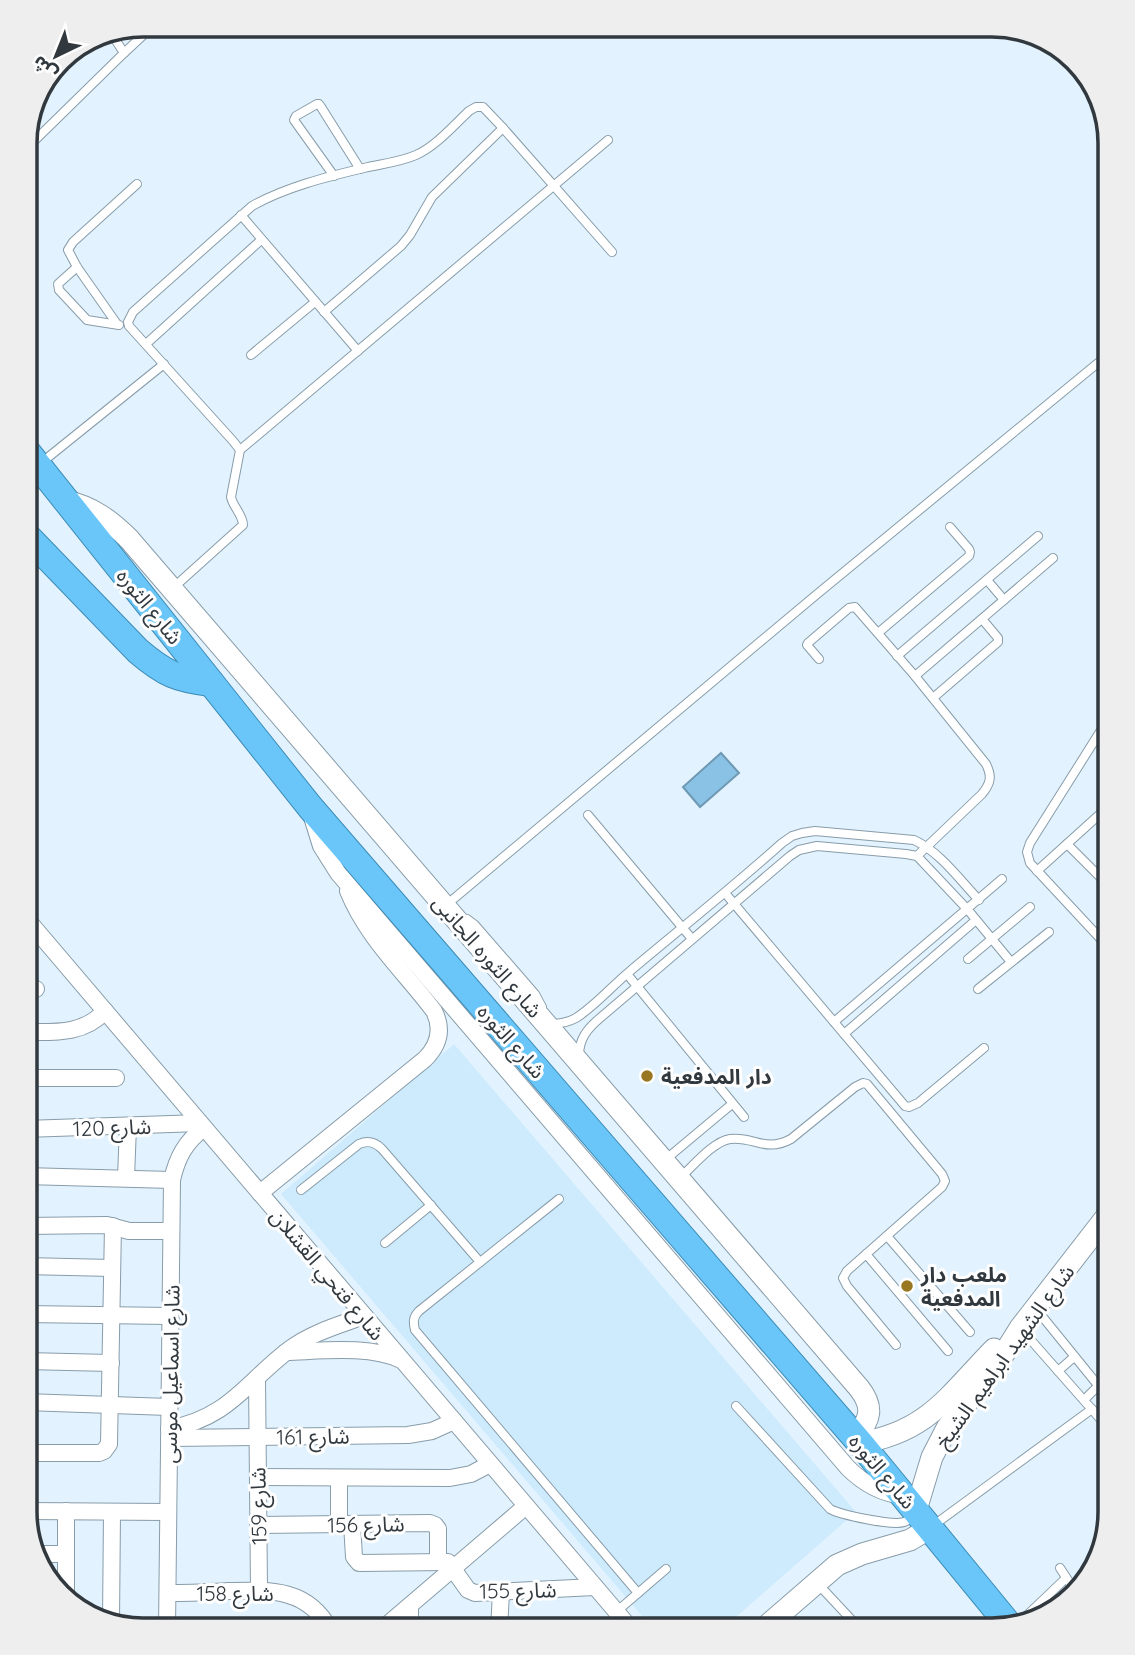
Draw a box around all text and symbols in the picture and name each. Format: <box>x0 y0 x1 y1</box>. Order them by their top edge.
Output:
north arrow <box>21 21 91 91</box>
text: ش <box>27 51 62 86</box>
street label: شارع الثوره <box>109 563 189 651</box>
street label: شارع الثوره الجانبى <box>425 889 548 1025</box>
street label: شارع الثوره <box>470 998 551 1086</box>
place label: دار المدفعية <box>661 1063 772 1089</box>
marker: دار المدفعية <box>639 1068 655 1084</box>
street label: شارع 120 <box>72 1113 152 1144</box>
street label: شارع فتحي القشلان <box>262 1203 391 1348</box>
street label: شارع الشهيد ابراهيم الشيخ <box>929 1259 1082 1455</box>
place label: ملعب دار المدفعية <box>920 1261 1007 1311</box>
marker: ملعب دار المدفعية <box>899 1278 915 1294</box>
street label: شارع اسماعيل موسى <box>155 1284 188 1464</box>
street label: شارع 161 <box>276 1422 350 1453</box>
street label: شارع الثوره <box>842 1428 922 1516</box>
street label: شارع 159 <box>244 1467 275 1545</box>
street label: شارع 156 <box>327 1510 405 1541</box>
street label: شارع 155 <box>479 1576 557 1607</box>
street label: شارع 158 <box>196 1580 274 1609</box>

